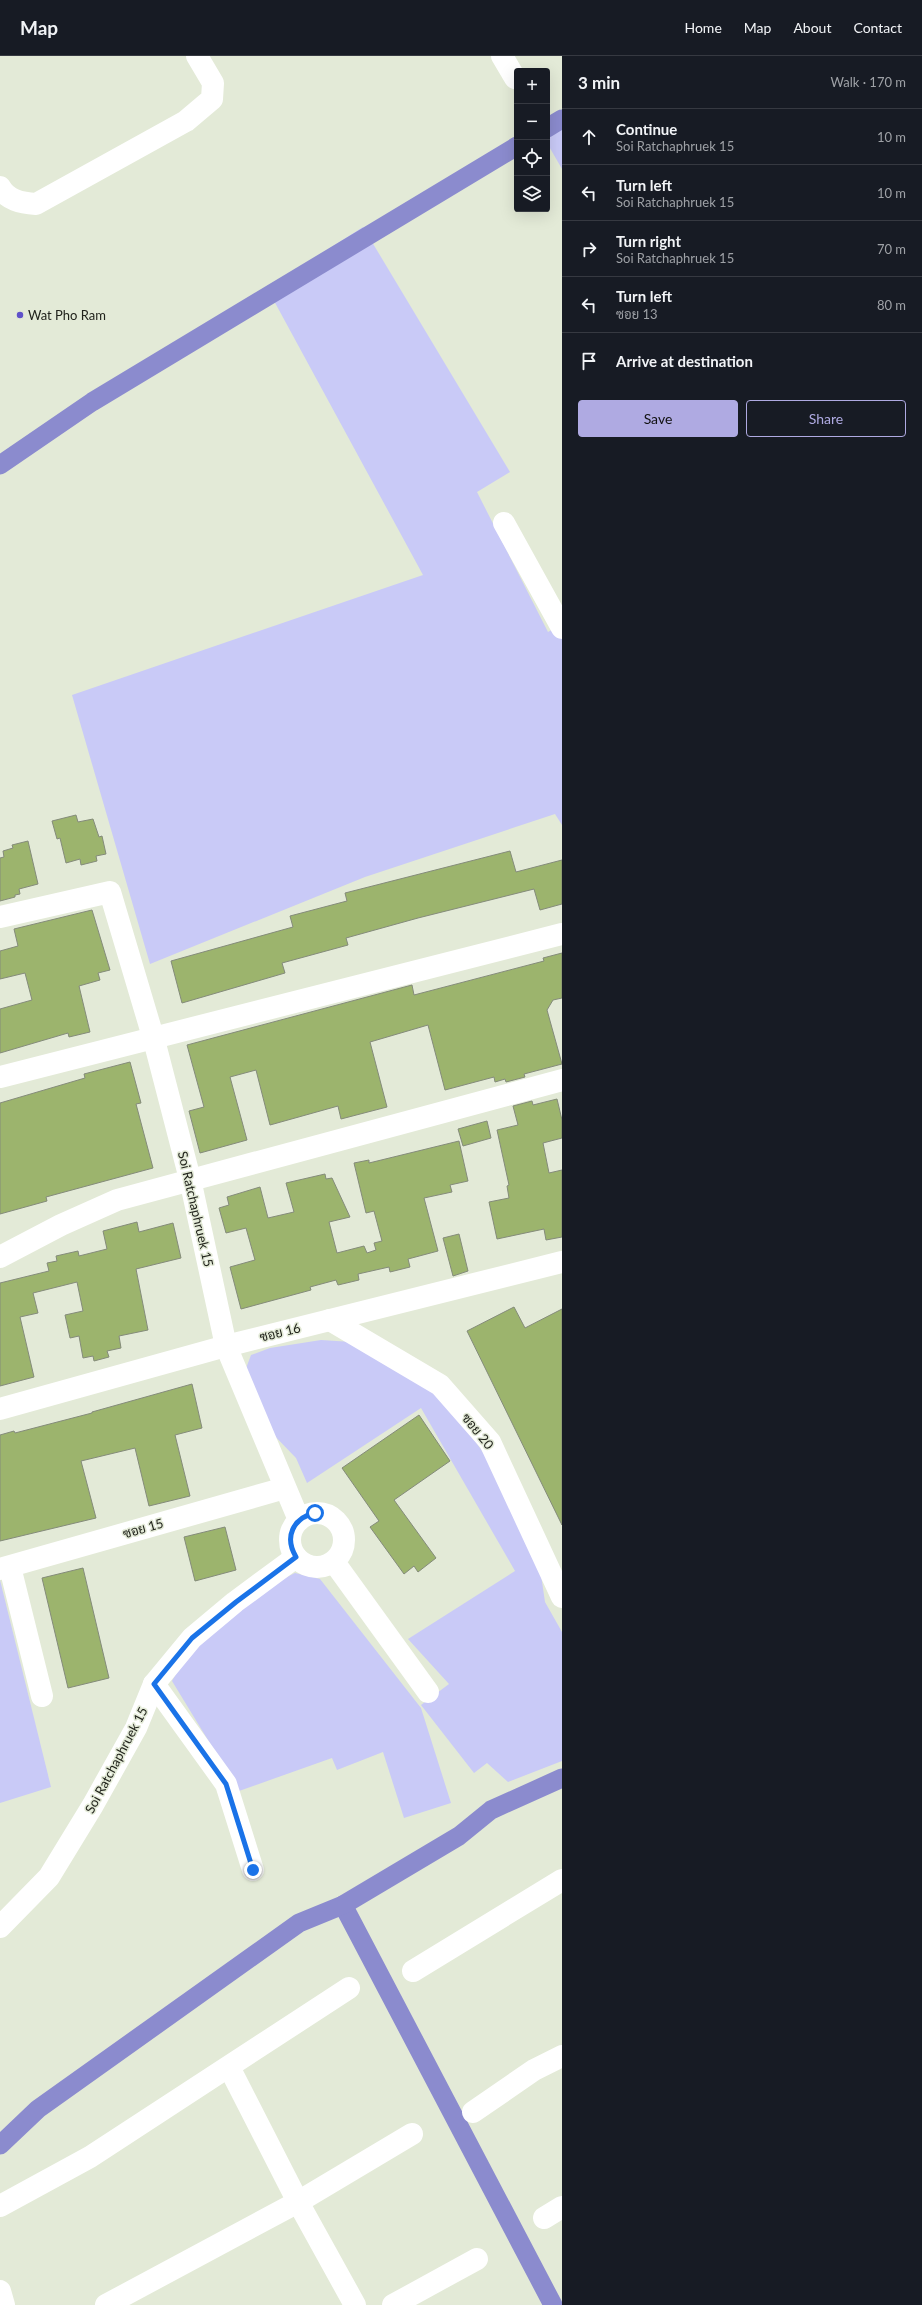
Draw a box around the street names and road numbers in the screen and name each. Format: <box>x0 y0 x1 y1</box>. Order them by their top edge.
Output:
street label: Soi Ratchaphruek 15 <box>175 1150 217 1268</box>
street label: ซอย 16 <box>258 1319 302 1345</box>
street label: ซอย 20 <box>459 1410 498 1453</box>
street label: ซอย 15 <box>121 1515 165 1541</box>
street label: Soi Ratchaphruek 15 <box>81 1704 151 1816</box>

